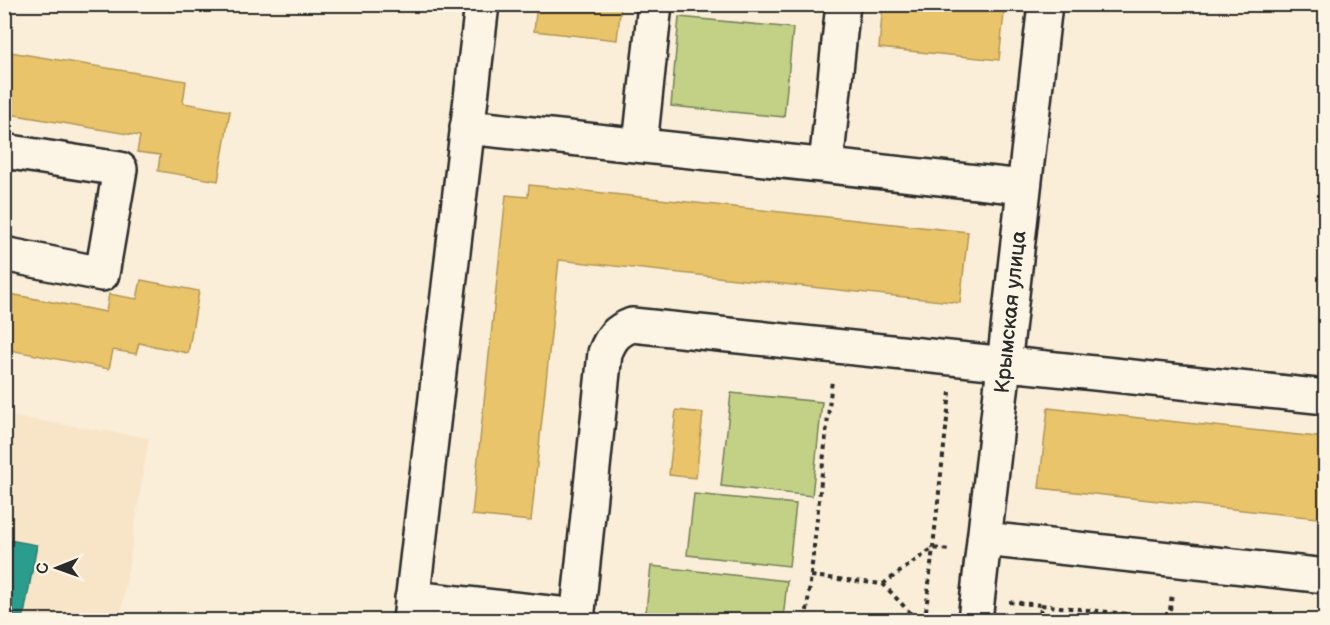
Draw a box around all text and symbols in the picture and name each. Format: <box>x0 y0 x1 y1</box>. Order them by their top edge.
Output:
street label: Крымская улица <box>990 229 1032 395</box>
north arrow <box>27 538 87 598</box>
text: С <box>34 563 53 574</box>

